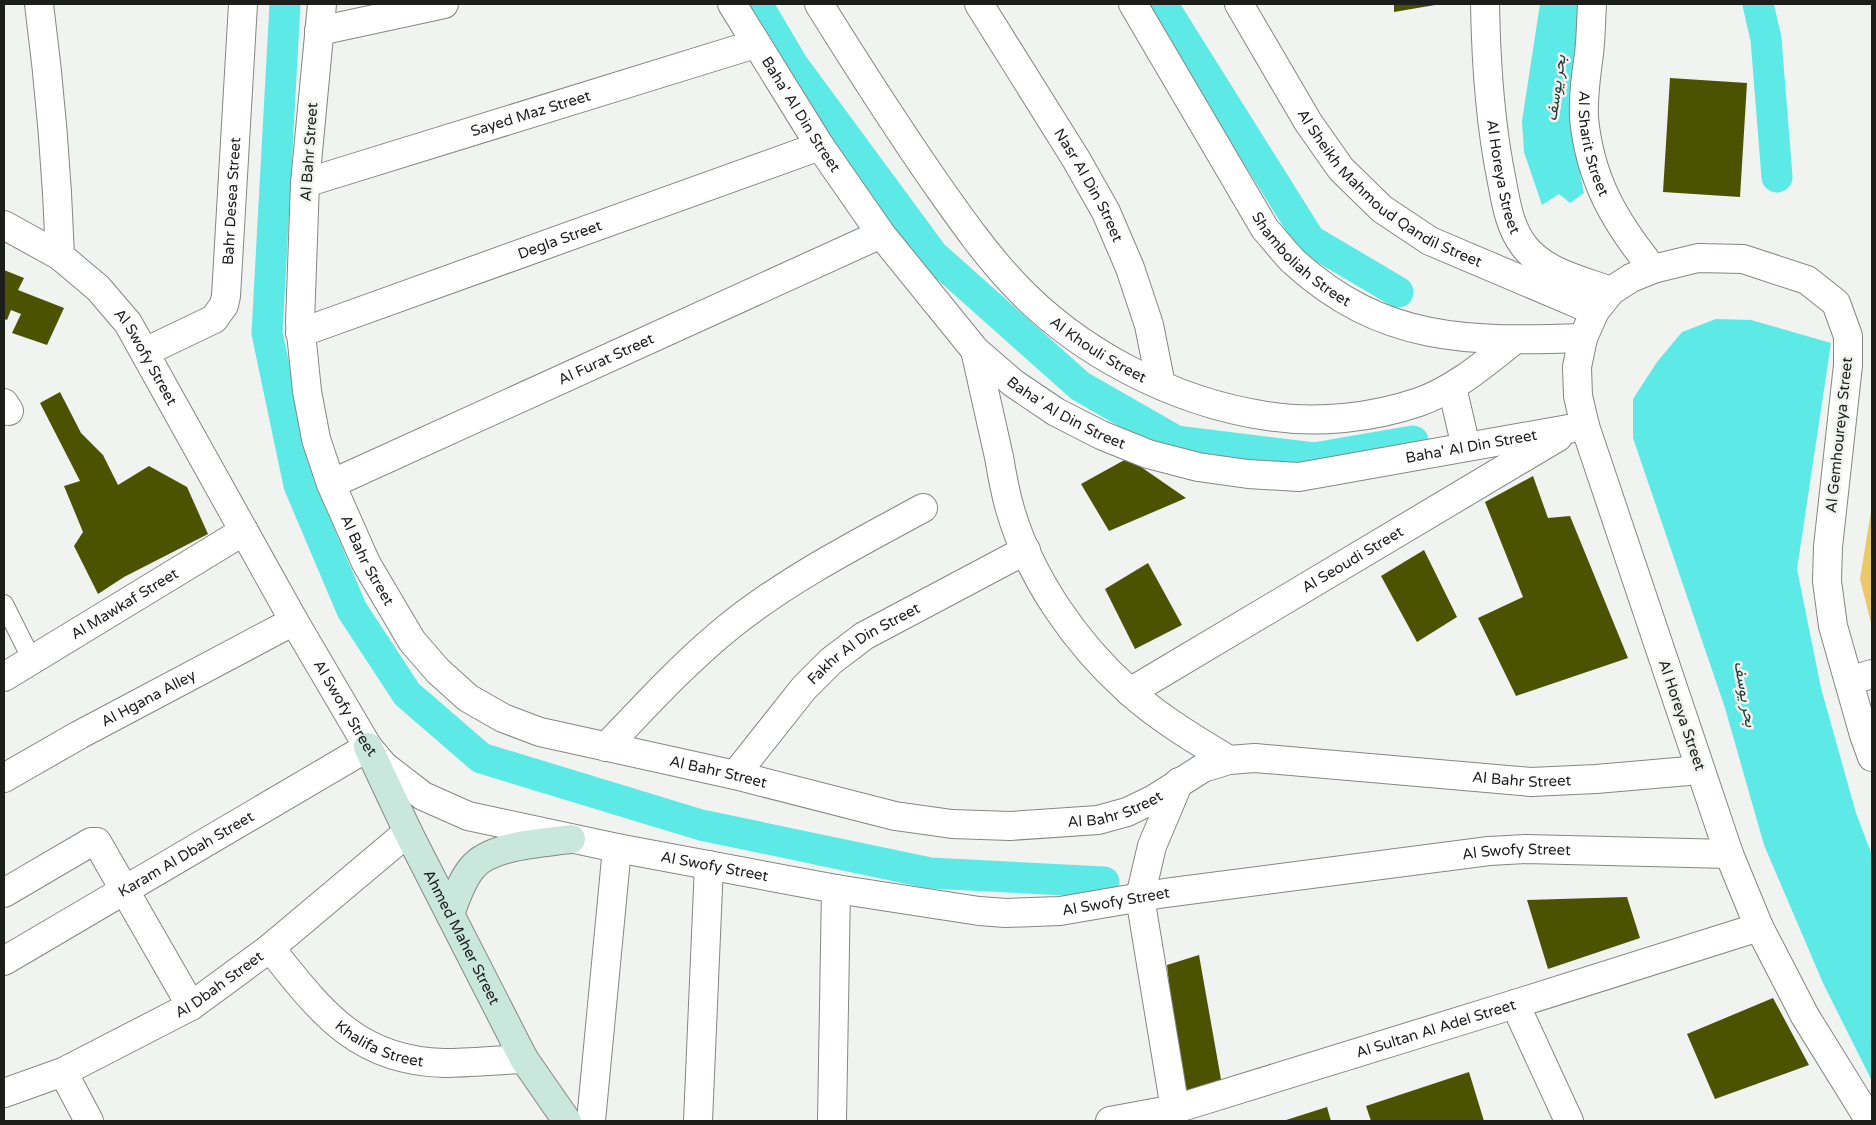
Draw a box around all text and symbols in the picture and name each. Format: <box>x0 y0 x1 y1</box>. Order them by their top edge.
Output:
street label: Baha' Al Din Street <box>758 53 844 176</box>
water label: بحر يوسف <box>1541 53 1571 122</box>
street label: Sayed Maz Street <box>468 86 593 140</box>
street label: Al Sharit Street <box>1575 90 1613 199</box>
street label: Al Bahr Street <box>297 102 321 202</box>
street label: Al Sheikh Mahmoud Qandil Street <box>1293 106 1485 271</box>
street label: Al Horeya Street <box>1483 119 1524 237</box>
street label: Nasr Al Din Street <box>1050 125 1127 245</box>
street label: Bahr Desea Street <box>219 136 244 266</box>
street label: Shamboliah Street <box>1248 209 1354 310</box>
street label: Degla Street <box>515 216 604 263</box>
street label: Al Swofy Street <box>111 305 181 409</box>
street label: Al Khouli Street <box>1046 312 1150 387</box>
street label: Al Furat Street <box>555 329 657 389</box>
street label: Al Gemhoureya Street <box>1822 356 1856 514</box>
street label: Baha' Al Din Street <box>1003 373 1128 453</box>
street label: Baha' Al Din Street <box>1404 426 1539 467</box>
street label: Al Bahr Street <box>337 512 398 609</box>
street label: Al Seoudi Street <box>1299 522 1407 597</box>
street label: Al Mawkaf Street <box>68 564 182 643</box>
street label: Fakhr Al Din Street <box>804 599 923 688</box>
street label: Al Swofy Street <box>310 657 381 760</box>
street label: Al Horeya Street <box>1655 657 1709 773</box>
water label: بحر يوسف <box>1729 660 1761 730</box>
street label: Al Hgana Alley <box>98 666 199 731</box>
street label: Al Bahr Street <box>668 752 769 792</box>
street label: Al Bahr Street <box>1471 768 1572 791</box>
street label: Al Bahr Street <box>1067 787 1166 831</box>
street label: Karam Al Dbah Street <box>115 807 257 901</box>
street label: Al Swofy Street <box>1461 840 1571 863</box>
street label: Al Swofy Street <box>659 847 770 885</box>
street label: Ahmed Maher Street <box>420 867 504 1008</box>
street label: Al Swofy Street <box>1061 883 1171 919</box>
street label: Al Dbah Street <box>172 947 267 1022</box>
street label: Al Sultan Al Adel Street <box>1354 995 1518 1062</box>
street label: Khalifa Street <box>331 1016 425 1071</box>

